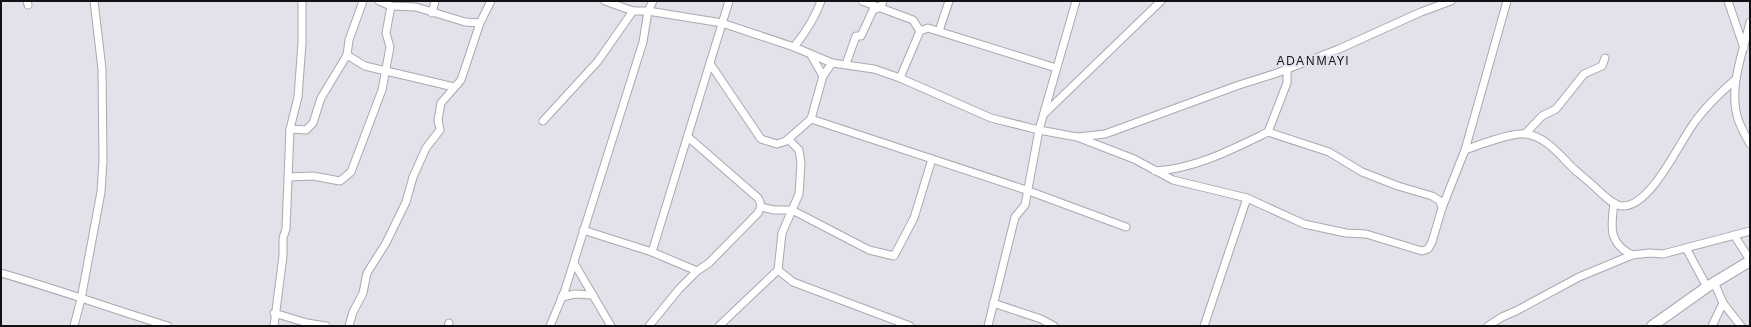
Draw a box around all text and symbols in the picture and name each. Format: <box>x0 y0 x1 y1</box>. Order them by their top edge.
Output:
district label: ADANMAYI <box>1276 53 1350 68</box>

